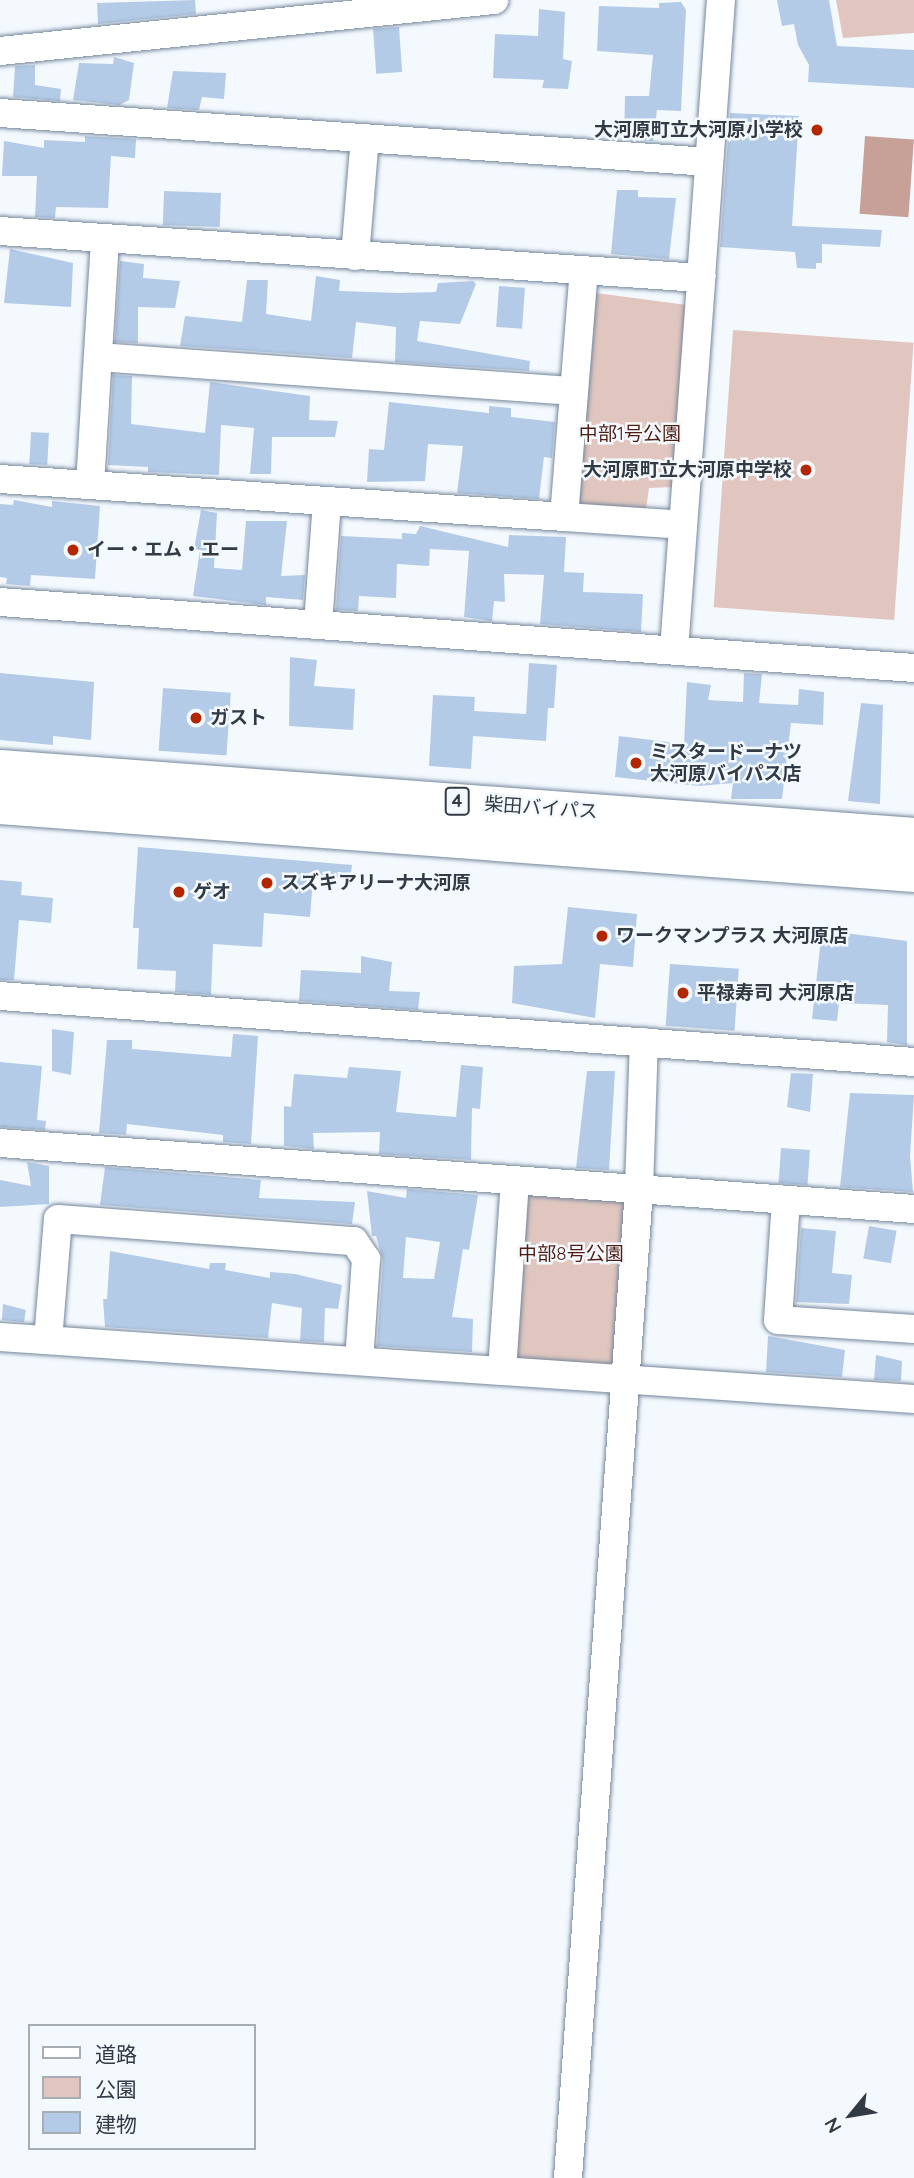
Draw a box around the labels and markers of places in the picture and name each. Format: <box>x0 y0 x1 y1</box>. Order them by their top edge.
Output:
place label: 大河原町立大河原小学校 <box>594 119 803 141</box>
marker: 大河原町立大河原小学校 <box>809 122 825 138</box>
place label: 大河原町立大河原中学校 <box>583 459 792 481</box>
marker: 大河原町立大河原中学校 <box>798 462 814 478</box>
place label: イー・エム・エー <box>87 539 239 561</box>
marker: イー・エム・エー <box>65 542 81 558</box>
place label: ガスト <box>210 707 267 729</box>
marker: ガスト <box>188 710 204 726</box>
place label: ミスタードーナツ 大河原バイパス店 <box>650 741 802 785</box>
marker: ミスタードーナツ 大河原バイパス店 <box>628 755 644 771</box>
place label: スズキアリーナ大河原 <box>281 872 471 894</box>
marker: スズキアリーナ大河原 <box>259 875 275 891</box>
place label: ゲオ <box>193 881 231 903</box>
marker: ゲオ <box>171 884 187 900</box>
place label: ワークマンプラス 大河原店 <box>616 925 849 947</box>
marker: ワークマンプラス 大河原店 <box>594 928 610 944</box>
place label: 平禄寿司 大河原店 <box>697 982 854 1004</box>
marker: 平禄寿司 大河原店 <box>675 985 691 1001</box>

